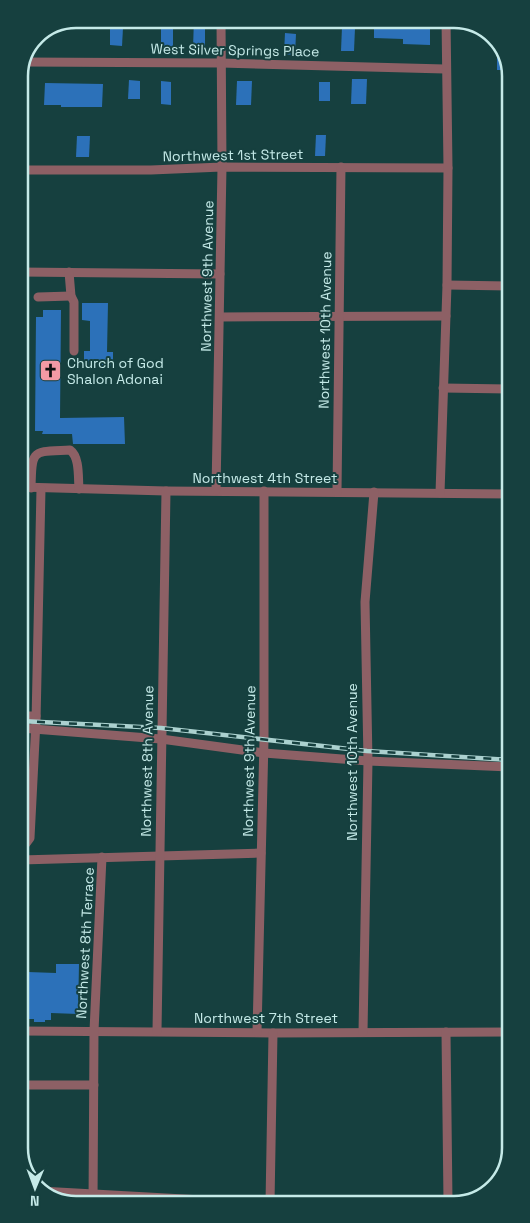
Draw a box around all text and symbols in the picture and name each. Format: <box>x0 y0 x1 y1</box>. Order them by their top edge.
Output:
street label: West Silver Springs Place <box>151 40 319 60</box>
street label: Northwest 1st Street <box>163 145 303 165</box>
street label: Northwest 9th Avenue <box>197 200 217 352</box>
street label: Northwest 10th Avenue <box>315 251 335 409</box>
place label: Church of God Shalon Adonai <box>67 354 164 388</box>
church icon: Church of God Shalon Adonai <box>39 359 63 383</box>
street label: Northwest 4th Street <box>193 469 337 487</box>
street label: Northwest 10th Avenue <box>343 683 361 841</box>
street label: Northwest 8th Avenue <box>137 685 157 837</box>
street label: Northwest 9th Avenue <box>239 685 259 837</box>
street label: Northwest 8th Terrace <box>72 867 98 1019</box>
street label: Northwest 7th Street <box>194 1009 338 1027</box>
north arrow <box>10 1163 60 1213</box>
text: N <box>30 1192 40 1210</box>

